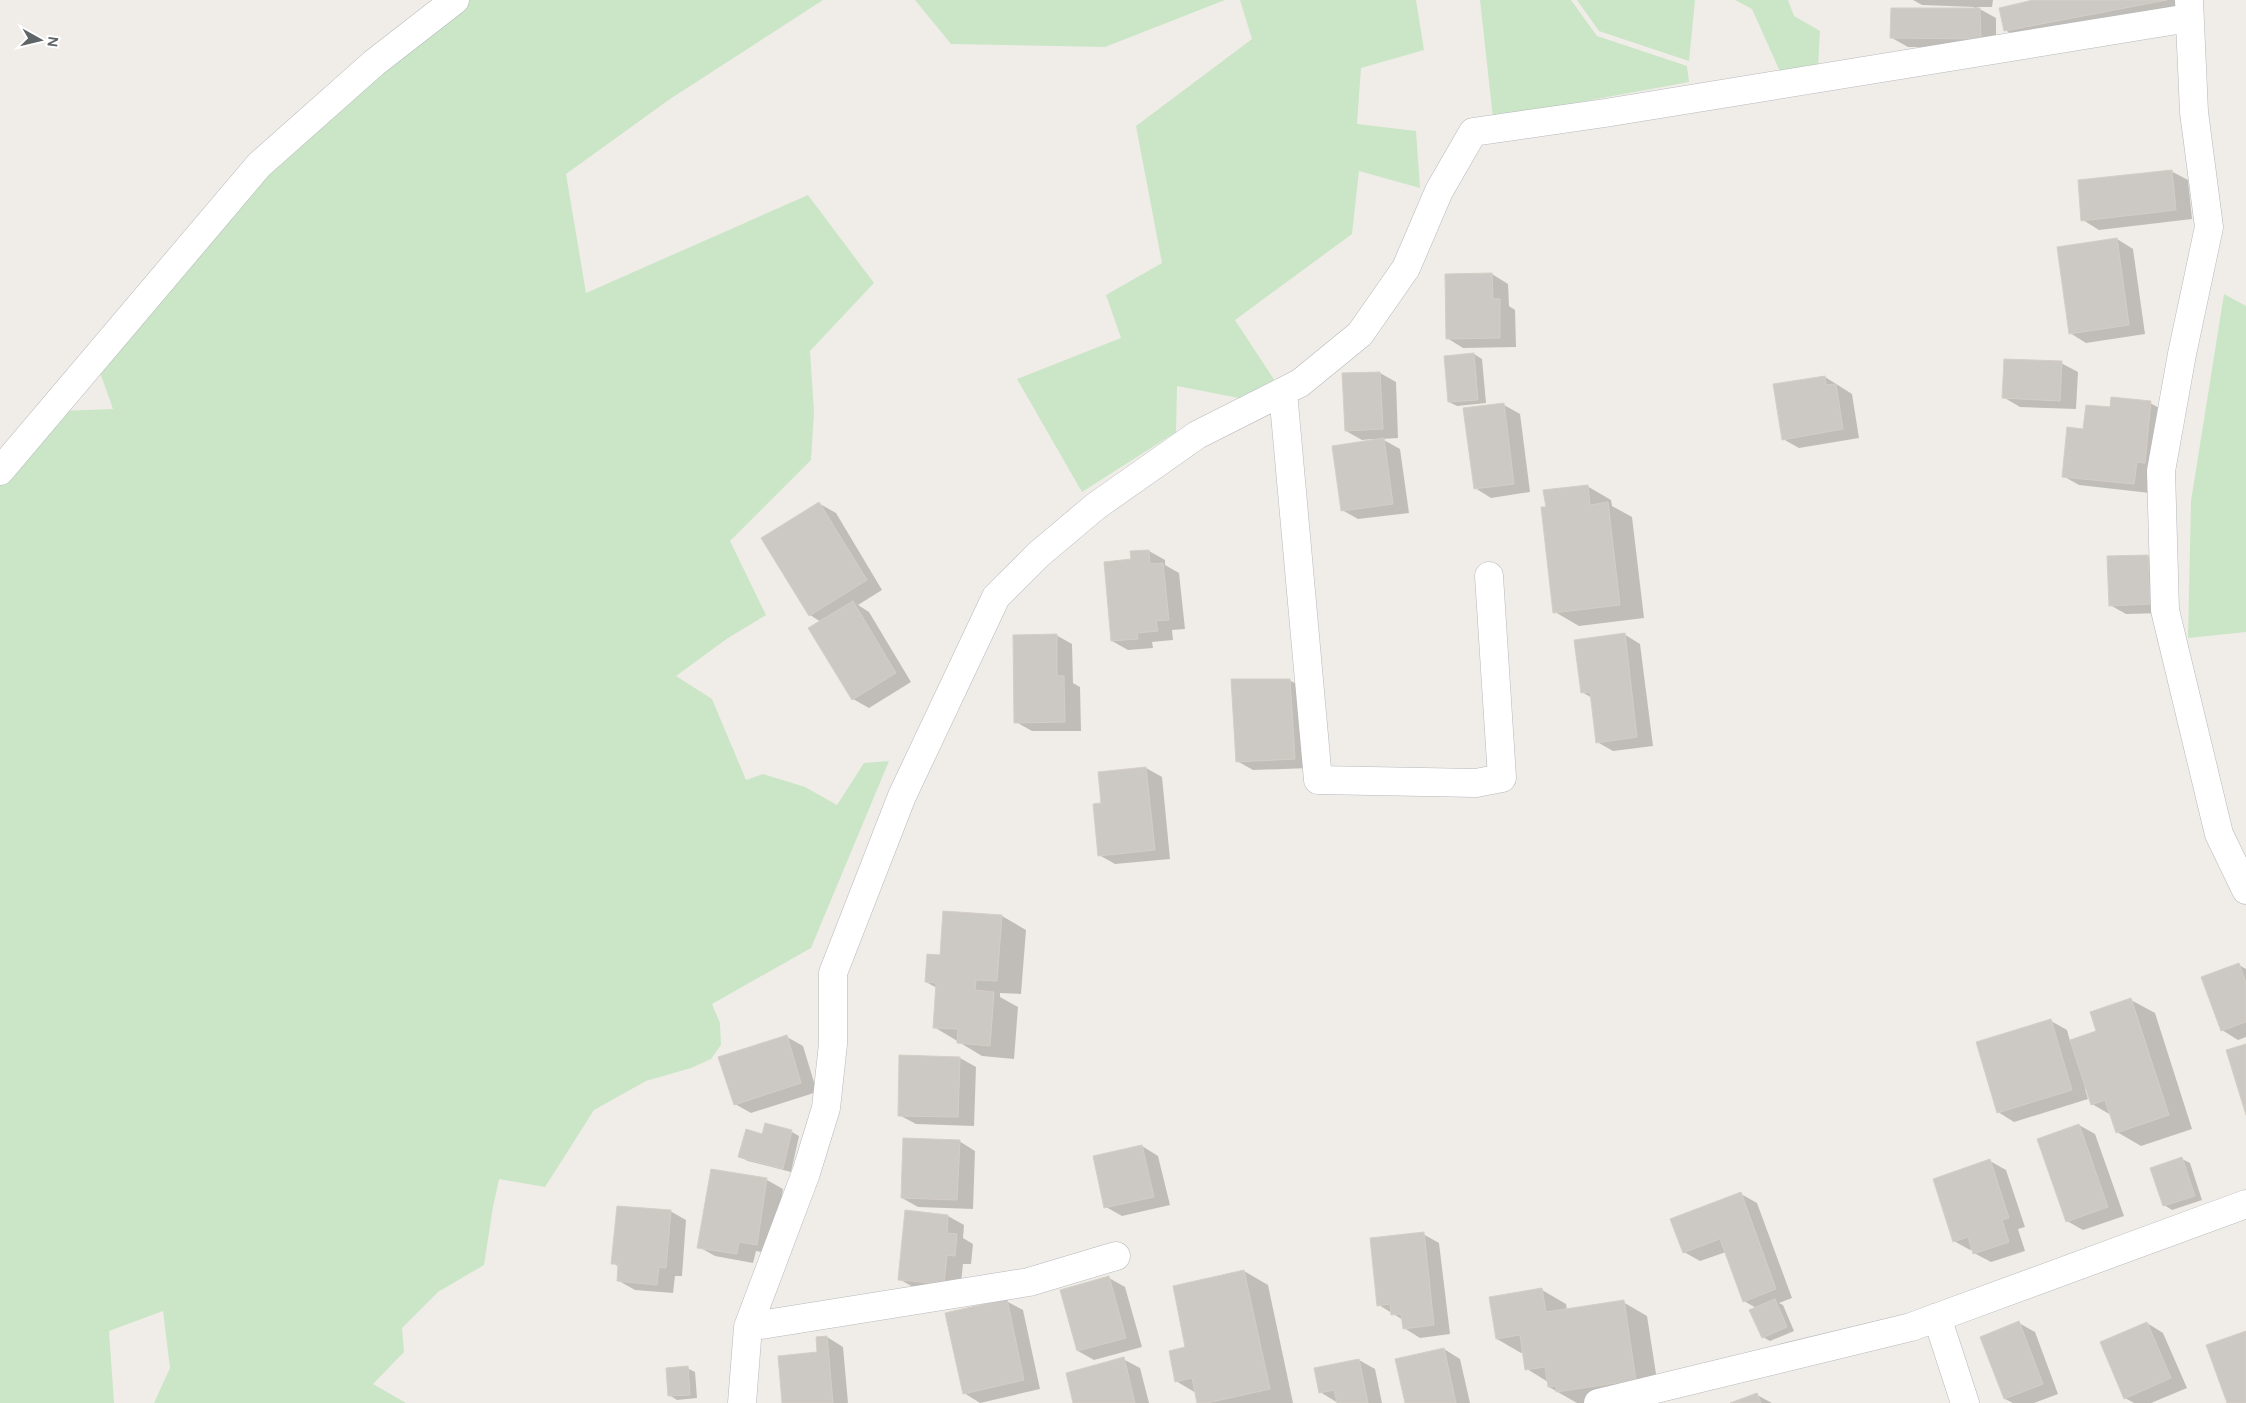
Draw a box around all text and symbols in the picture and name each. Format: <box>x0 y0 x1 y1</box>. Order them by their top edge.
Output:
north arrow <box>15 15 65 65</box>
text: N <box>43 35 62 48</box>

